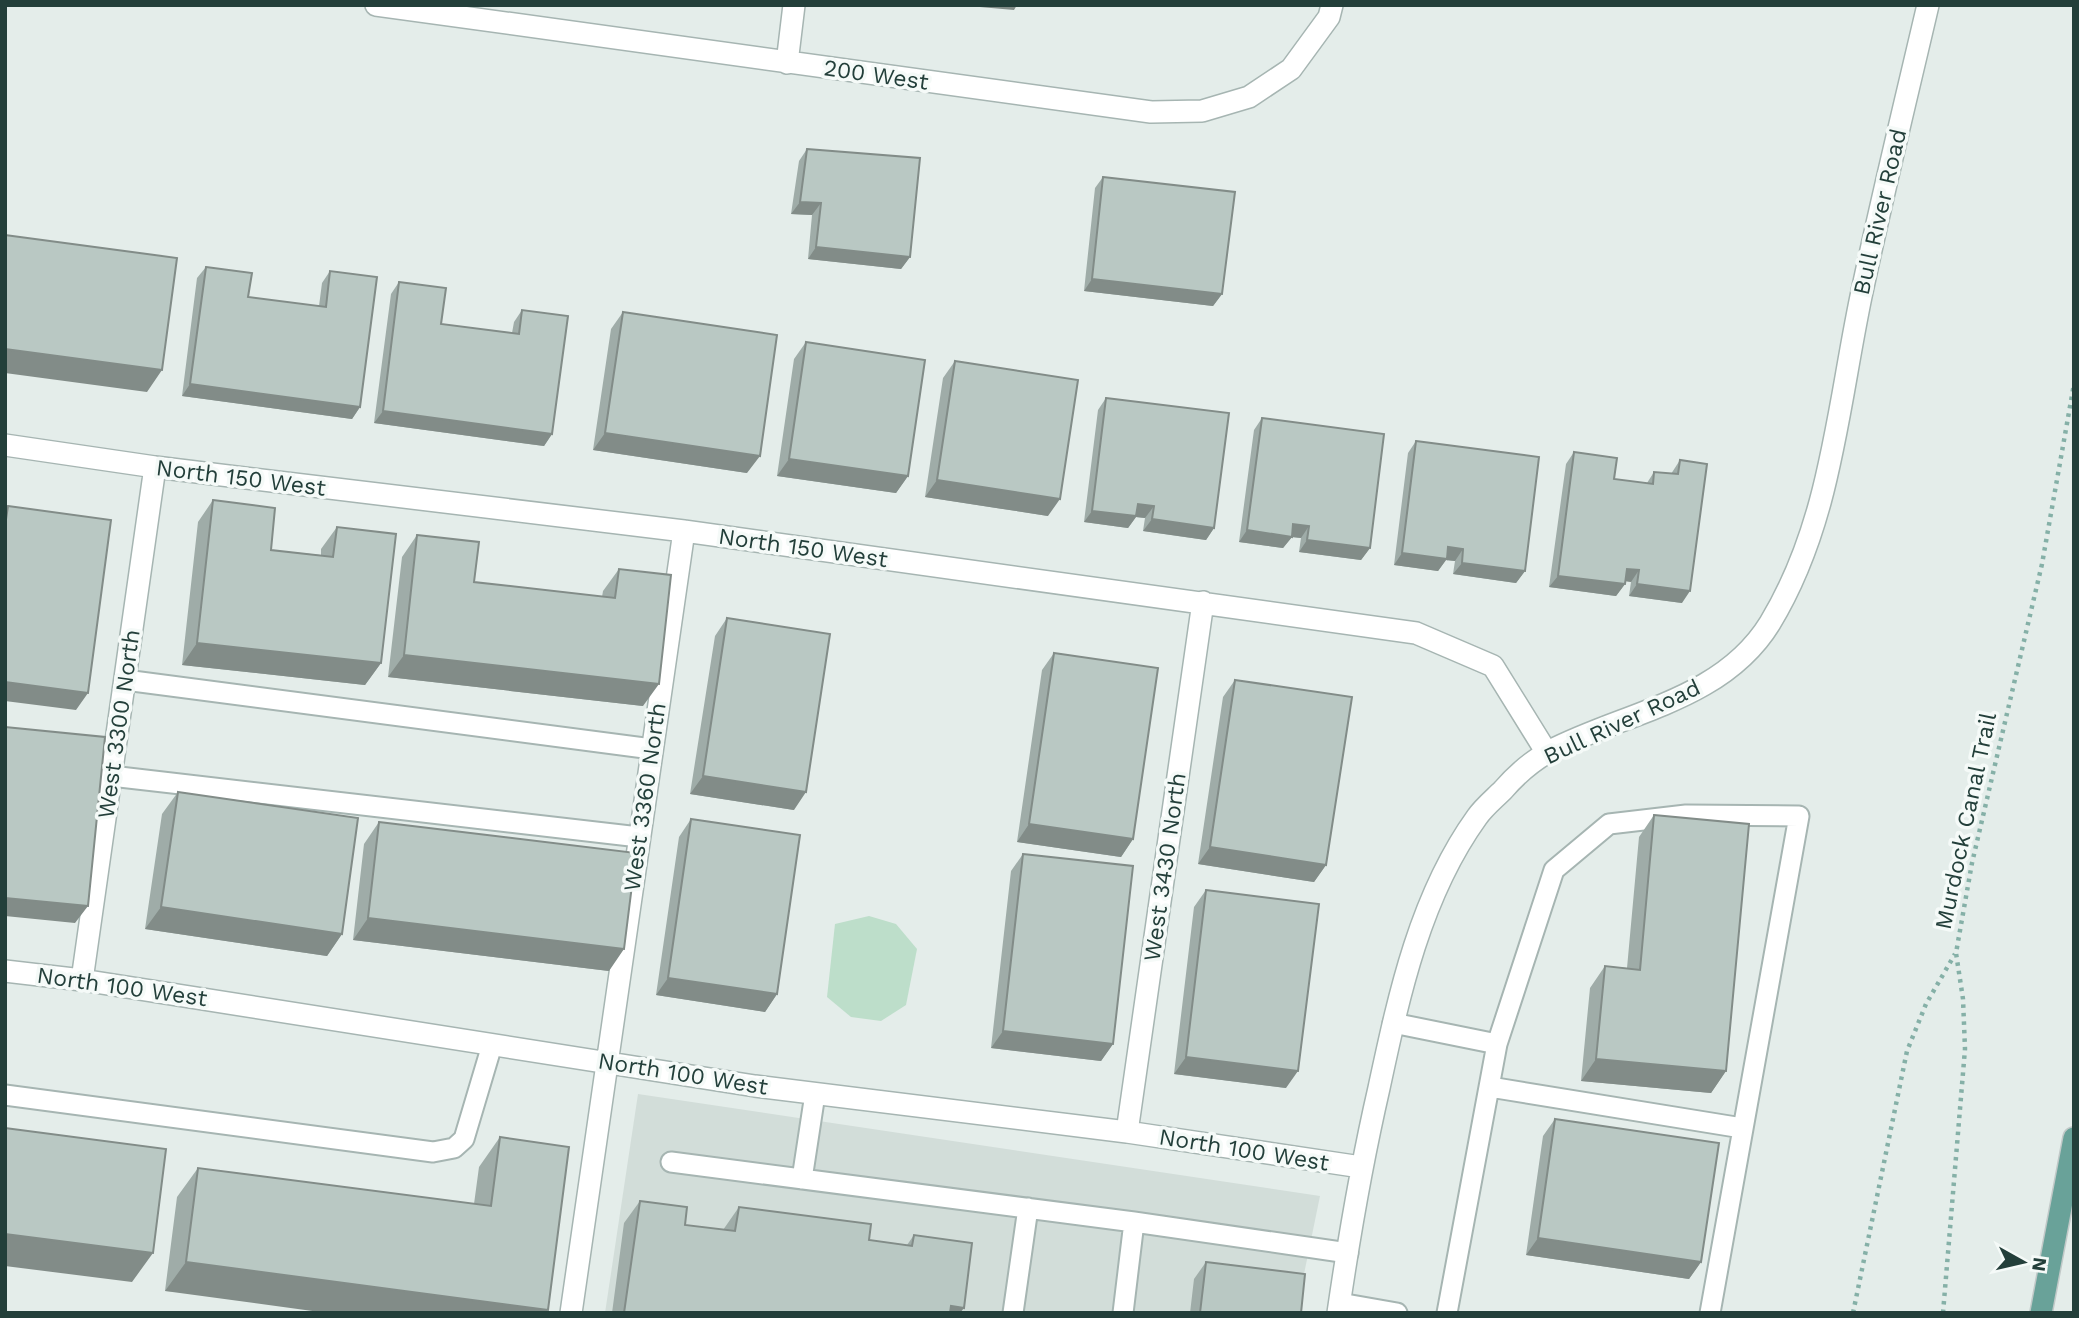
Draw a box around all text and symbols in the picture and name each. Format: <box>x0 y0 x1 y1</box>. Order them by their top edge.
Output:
street label: 200 West <box>822 54 931 96</box>
street label: Bull River Road <box>1848 126 1912 298</box>
street label: North 150 West <box>155 454 328 502</box>
street label: North 150 West <box>717 523 890 573</box>
street label: West 3300 North <box>92 628 146 820</box>
street label: Bull River Road <box>1539 674 1705 770</box>
street label: West 3360 North <box>618 701 672 893</box>
street label: Murdock Canal Trail <box>1930 710 2002 932</box>
street label: West 3430 North <box>1138 771 1192 963</box>
street label: North 100 West <box>35 962 209 1012</box>
street label: North 100 West <box>596 1047 770 1101</box>
street label: North 100 West <box>1157 1123 1331 1177</box>
north arrow <box>1988 1227 2058 1297</box>
text: N <box>2027 1256 2052 1273</box>

